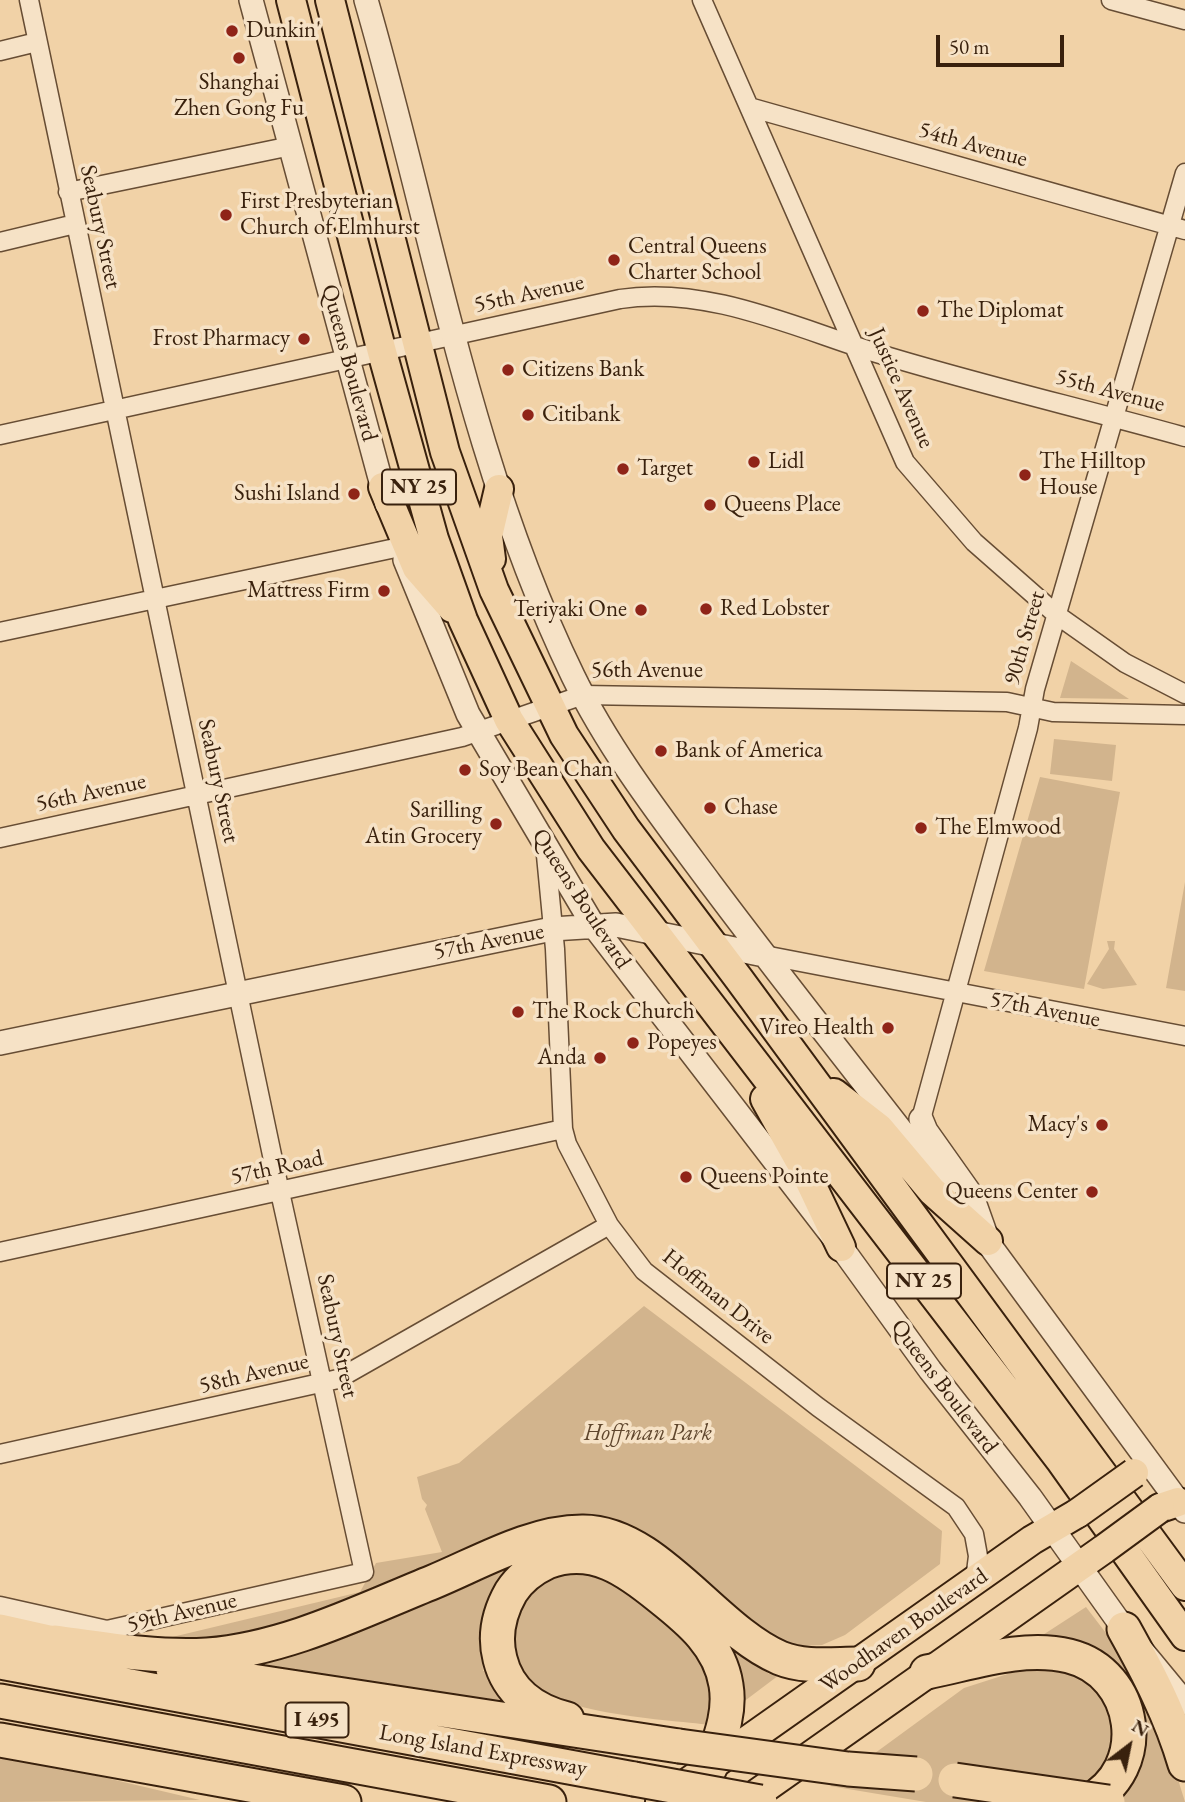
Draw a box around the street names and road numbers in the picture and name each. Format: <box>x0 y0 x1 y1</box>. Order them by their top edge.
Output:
street label: 54th Avenue <box>915 116 1031 174</box>
street label: Seabury Street <box>73 163 127 291</box>
street label: 55th Avenue <box>471 269 587 319</box>
street label: Queens Boulevard <box>315 282 383 444</box>
street label: Justice Avenue <box>862 324 940 452</box>
street label: 55th Avenue <box>1052 363 1168 419</box>
road number: NY 25 <box>382 470 456 504</box>
street label: 90th Street <box>998 588 1052 688</box>
street label: 56th Avenue <box>591 657 703 685</box>
street label: Seabury Street <box>191 717 245 845</box>
street label: 56th Avenue <box>33 768 149 818</box>
street label: Queens Boulevard <box>526 824 636 974</box>
street label: 57th Avenue <box>432 918 546 966</box>
street label: 57th Avenue <box>988 986 1102 1034</box>
street label: 57th Road <box>228 1145 326 1191</box>
street label: Hoffman Drive <box>656 1243 780 1351</box>
road number: NY 25 <box>887 1264 961 1298</box>
street label: Seabury Street <box>310 1272 364 1400</box>
street label: Queens Boulevard <box>884 1314 1004 1460</box>
street label: 58th Avenue <box>196 1348 312 1400</box>
street label: Woodhaven Boulevard <box>815 1563 993 1699</box>
street label: 59th Avenue <box>124 1587 240 1639</box>
road number: I 495 <box>286 1702 348 1738</box>
street label: Long Island Expressway <box>377 1719 589 1783</box>

